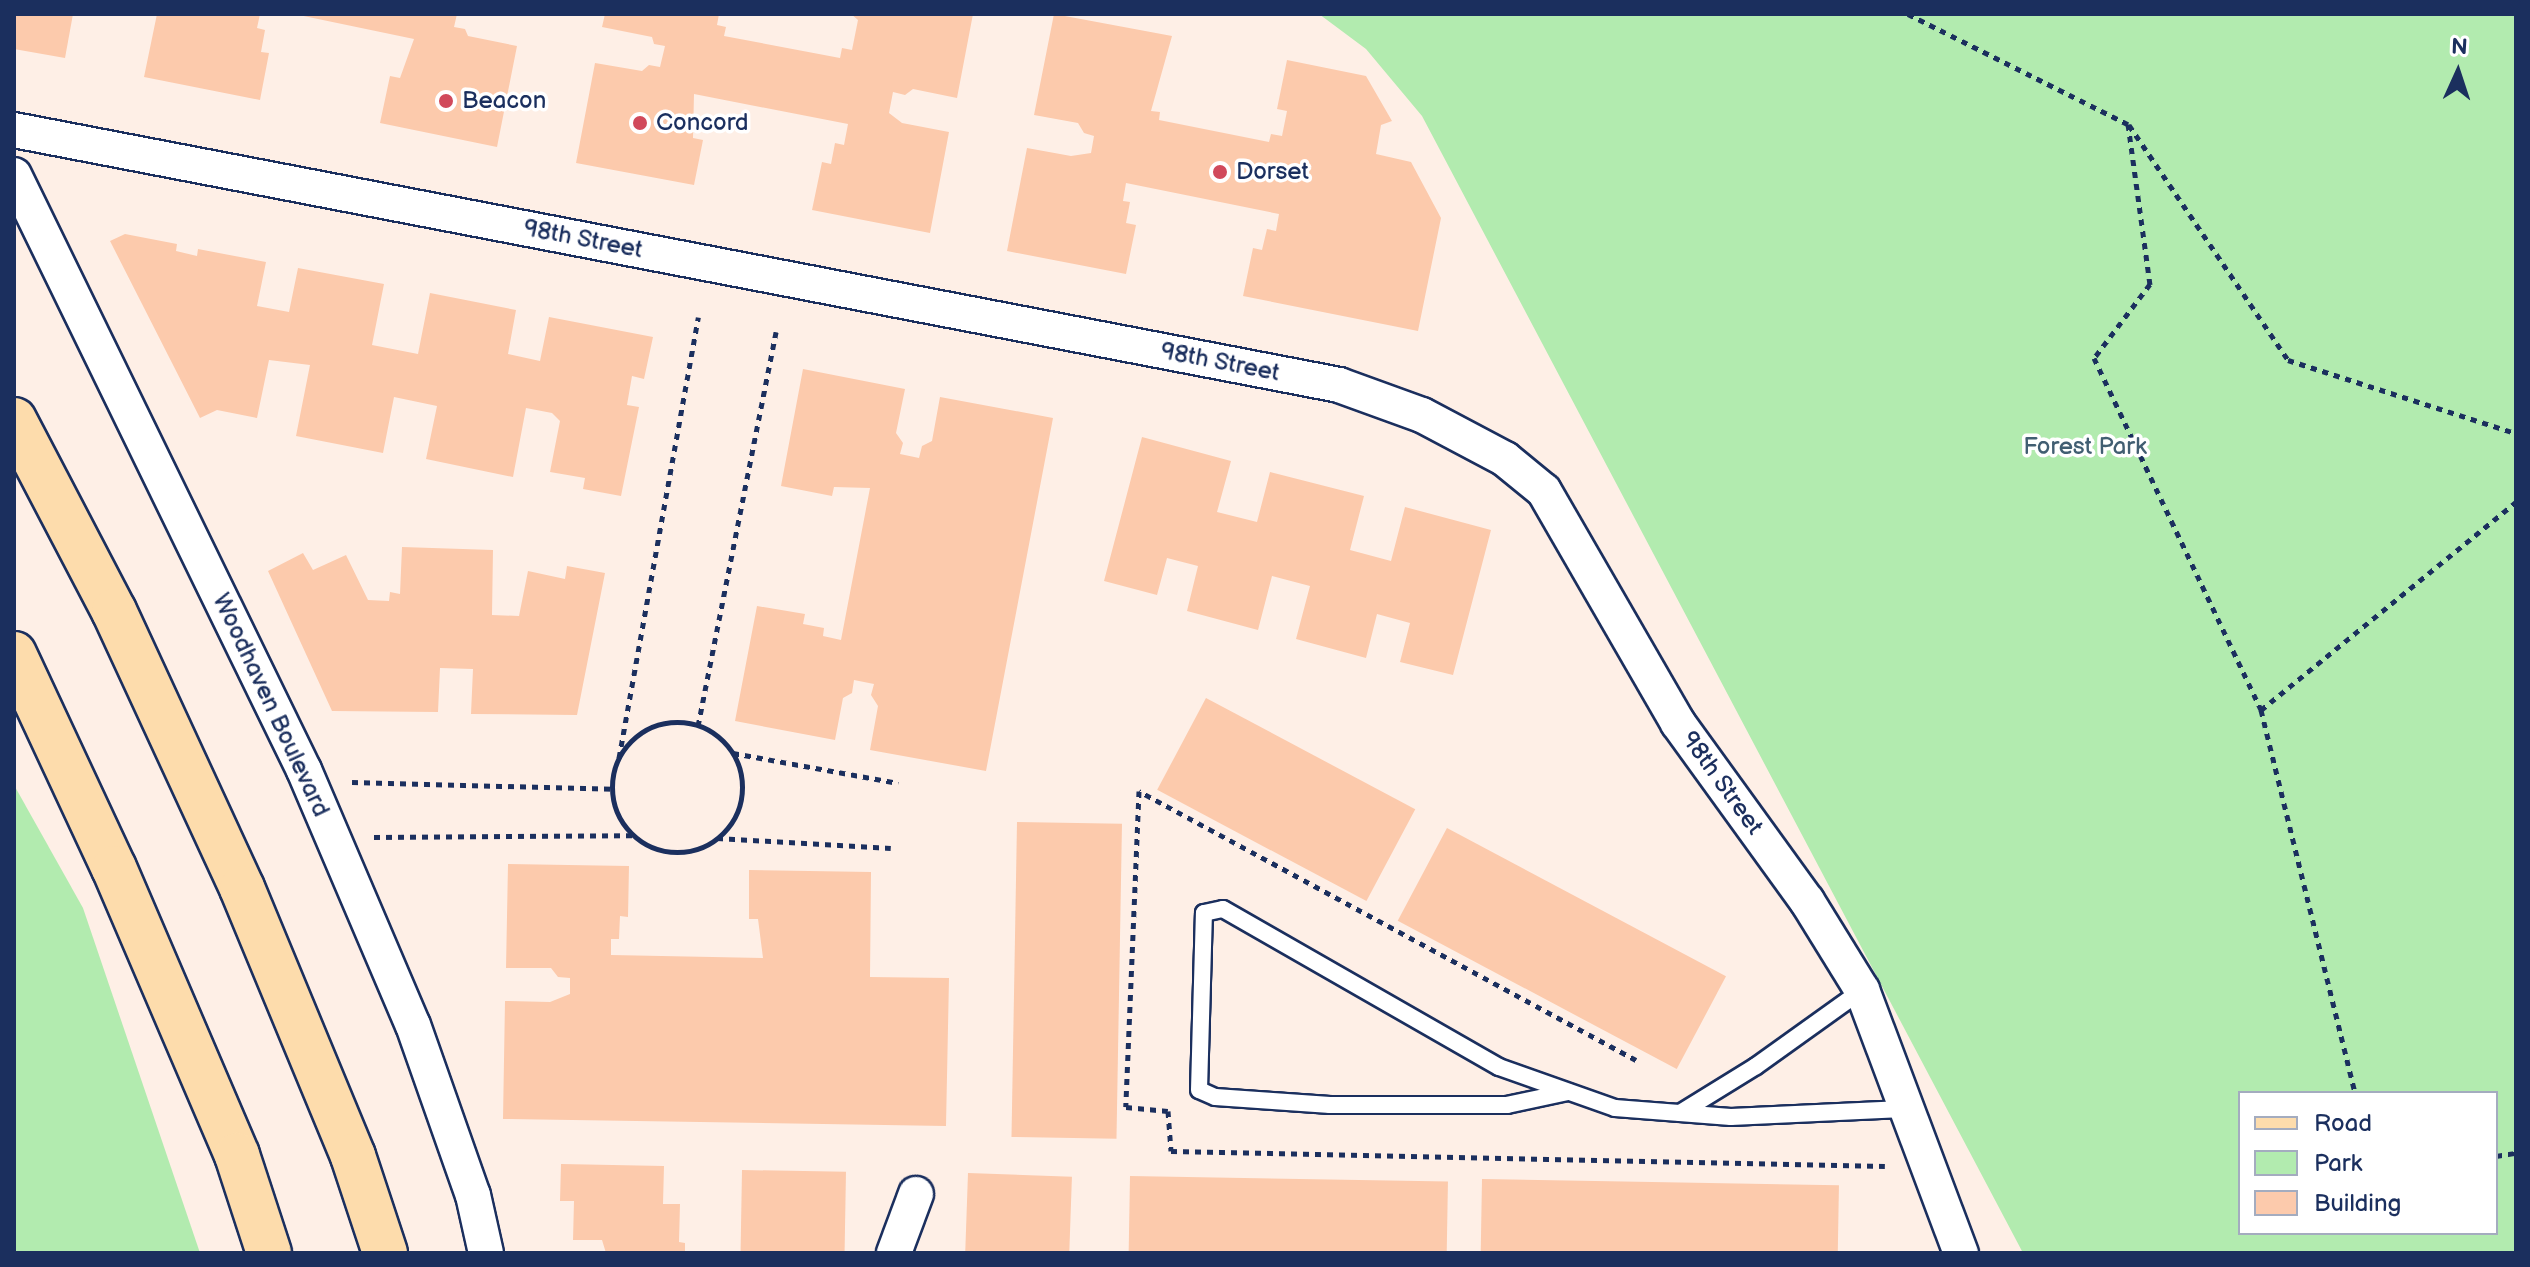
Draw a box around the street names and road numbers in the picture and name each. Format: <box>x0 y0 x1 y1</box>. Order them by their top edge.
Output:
street label: 98th Street <box>521 213 645 265</box>
street label: 98th Street <box>1158 336 1282 388</box>
street label: Woodhaven Boulevard <box>207 589 335 821</box>
street label: 98th Street <box>1675 726 1769 840</box>

